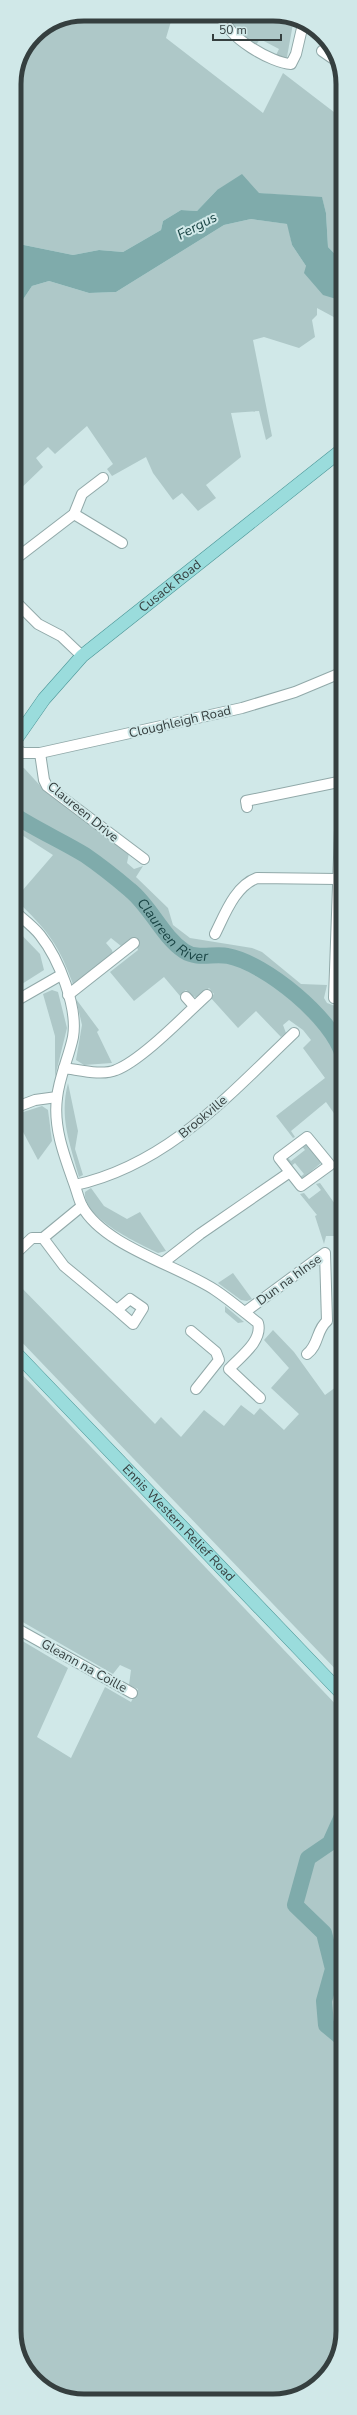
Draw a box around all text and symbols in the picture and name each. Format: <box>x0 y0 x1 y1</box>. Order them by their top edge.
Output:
scale bar <box>213 16 281 42</box>
text: 50 m <box>219 22 247 38</box>
water label: Fergus <box>174 207 220 244</box>
street label: Cusack Road <box>135 556 205 617</box>
street label: Cloughleigh Road <box>127 701 233 743</box>
street label: Claureen Drive <box>44 778 122 846</box>
water label: Claureen River <box>133 894 209 965</box>
street label: Brookville <box>175 1091 231 1143</box>
street label: Dun na hInse <box>253 1250 325 1310</box>
street label: Ennis Western Relief Road <box>118 1460 239 1586</box>
street label: Gleann na Coille <box>38 1635 130 1697</box>

